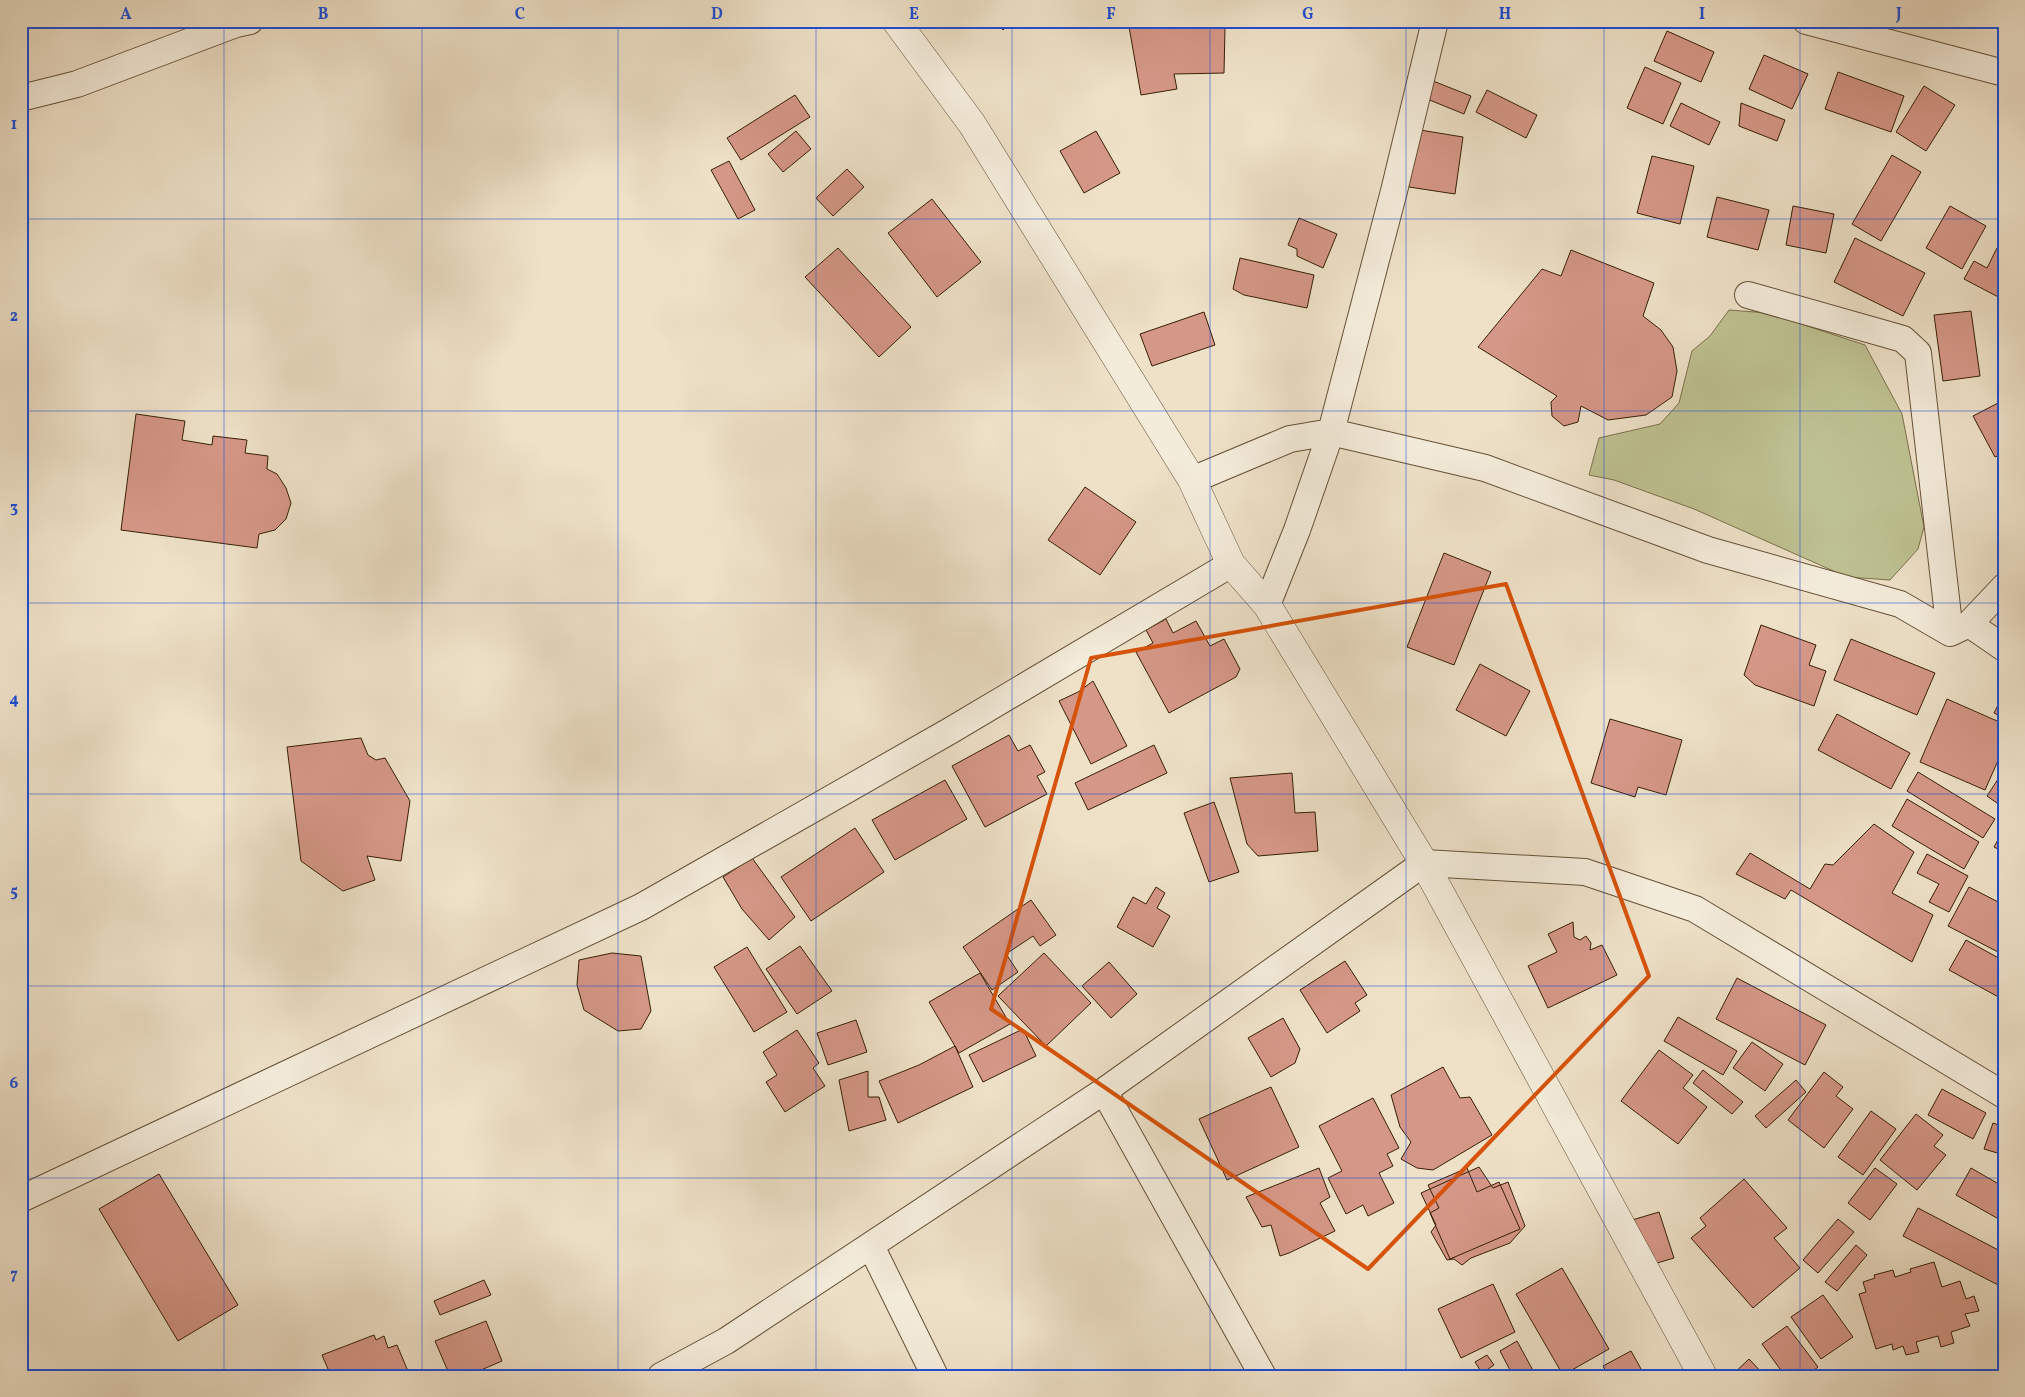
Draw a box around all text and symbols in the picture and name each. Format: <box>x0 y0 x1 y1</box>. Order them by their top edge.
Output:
text: A <box>120 4 132 26</box>
text: B <box>318 4 329 26</box>
text: C <box>515 4 525 26</box>
text: D <box>711 4 723 26</box>
text: E <box>909 4 919 26</box>
text: F <box>1106 4 1116 26</box>
text: G <box>1302 4 1314 26</box>
text: H <box>1499 4 1511 26</box>
text: I <box>1699 4 1705 26</box>
text: J <box>1895 4 1902 26</box>
text: 1 <box>11 114 17 136</box>
text: 2 <box>10 306 18 328</box>
text: 3 <box>10 497 18 519</box>
text: 4 <box>9 689 19 711</box>
text: 5 <box>10 881 18 903</box>
text: 6 <box>10 1073 19 1095</box>
text: 7 <box>10 1264 18 1286</box>

